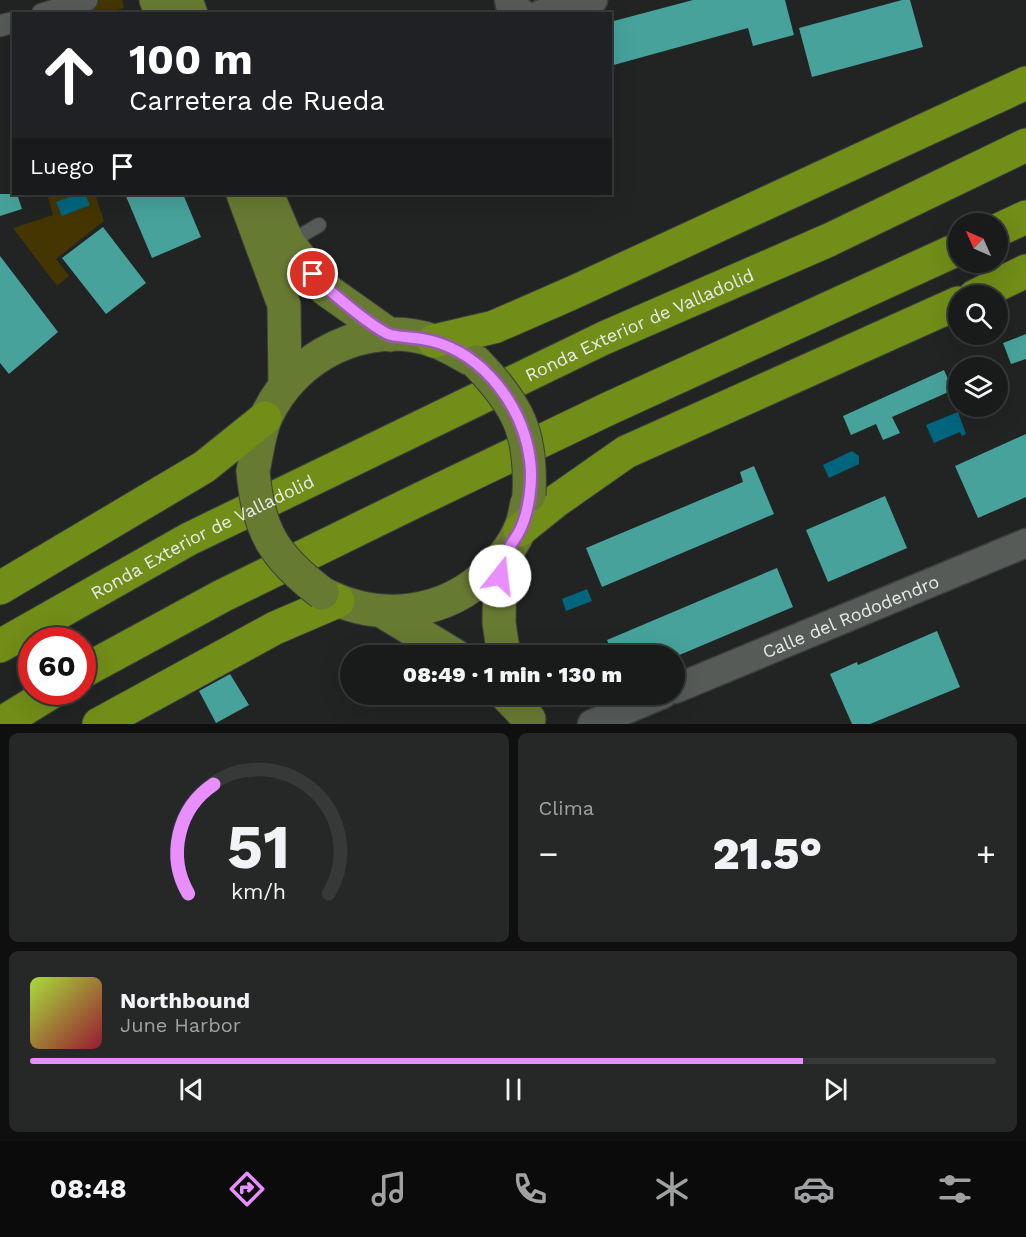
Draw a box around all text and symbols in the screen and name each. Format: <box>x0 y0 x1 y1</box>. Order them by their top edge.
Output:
text: 100 m <box>129 35 253 84</box>
icon: ahead <box>30 36 108 114</box>
text: Carretera de Rueda <box>129 85 385 117</box>
icon: arrive <box>106 150 139 183</box>
text: Luego <box>30 154 94 179</box>
north arrow <box>948 213 1008 273</box>
map controls <box>948 213 1008 417</box>
pin <box>287 248 338 299</box>
icon: arrive <box>296 257 329 290</box>
street label: Ronda Exterior de Valladolid <box>521 264 757 385</box>
button: search <box>948 285 1008 345</box>
button: layers <box>948 357 1008 417</box>
street label: Ronda Exterior de Valladolid <box>87 470 317 603</box>
position arrow <box>468 544 532 608</box>
street label: Calle del Rododendro <box>759 570 942 662</box>
speed limit sign: 60 <box>18 627 96 705</box>
text: 08:49 · 1 min · 130 m <box>403 662 622 687</box>
text: Clima <box>539 796 594 820</box>
text: 51 <box>227 810 290 883</box>
text: 21.5° <box>712 827 822 880</box>
text: − <box>539 834 558 873</box>
text: + <box>976 834 996 873</box>
text: km/h <box>231 880 286 905</box>
text: Northbound <box>120 988 250 1013</box>
text: June Harbor <box>120 1013 241 1037</box>
icon: previous <box>175 1073 208 1106</box>
icon: pause <box>497 1073 530 1106</box>
icon: next <box>819 1073 852 1106</box>
icon: directions <box>226 1168 268 1210</box>
icon: music <box>368 1168 410 1210</box>
icon: phone <box>509 1168 551 1210</box>
icon: climate <box>651 1168 693 1210</box>
icon: car <box>793 1168 835 1210</box>
icon: filters <box>934 1168 976 1210</box>
text: 08:48 <box>50 1173 127 1205</box>

